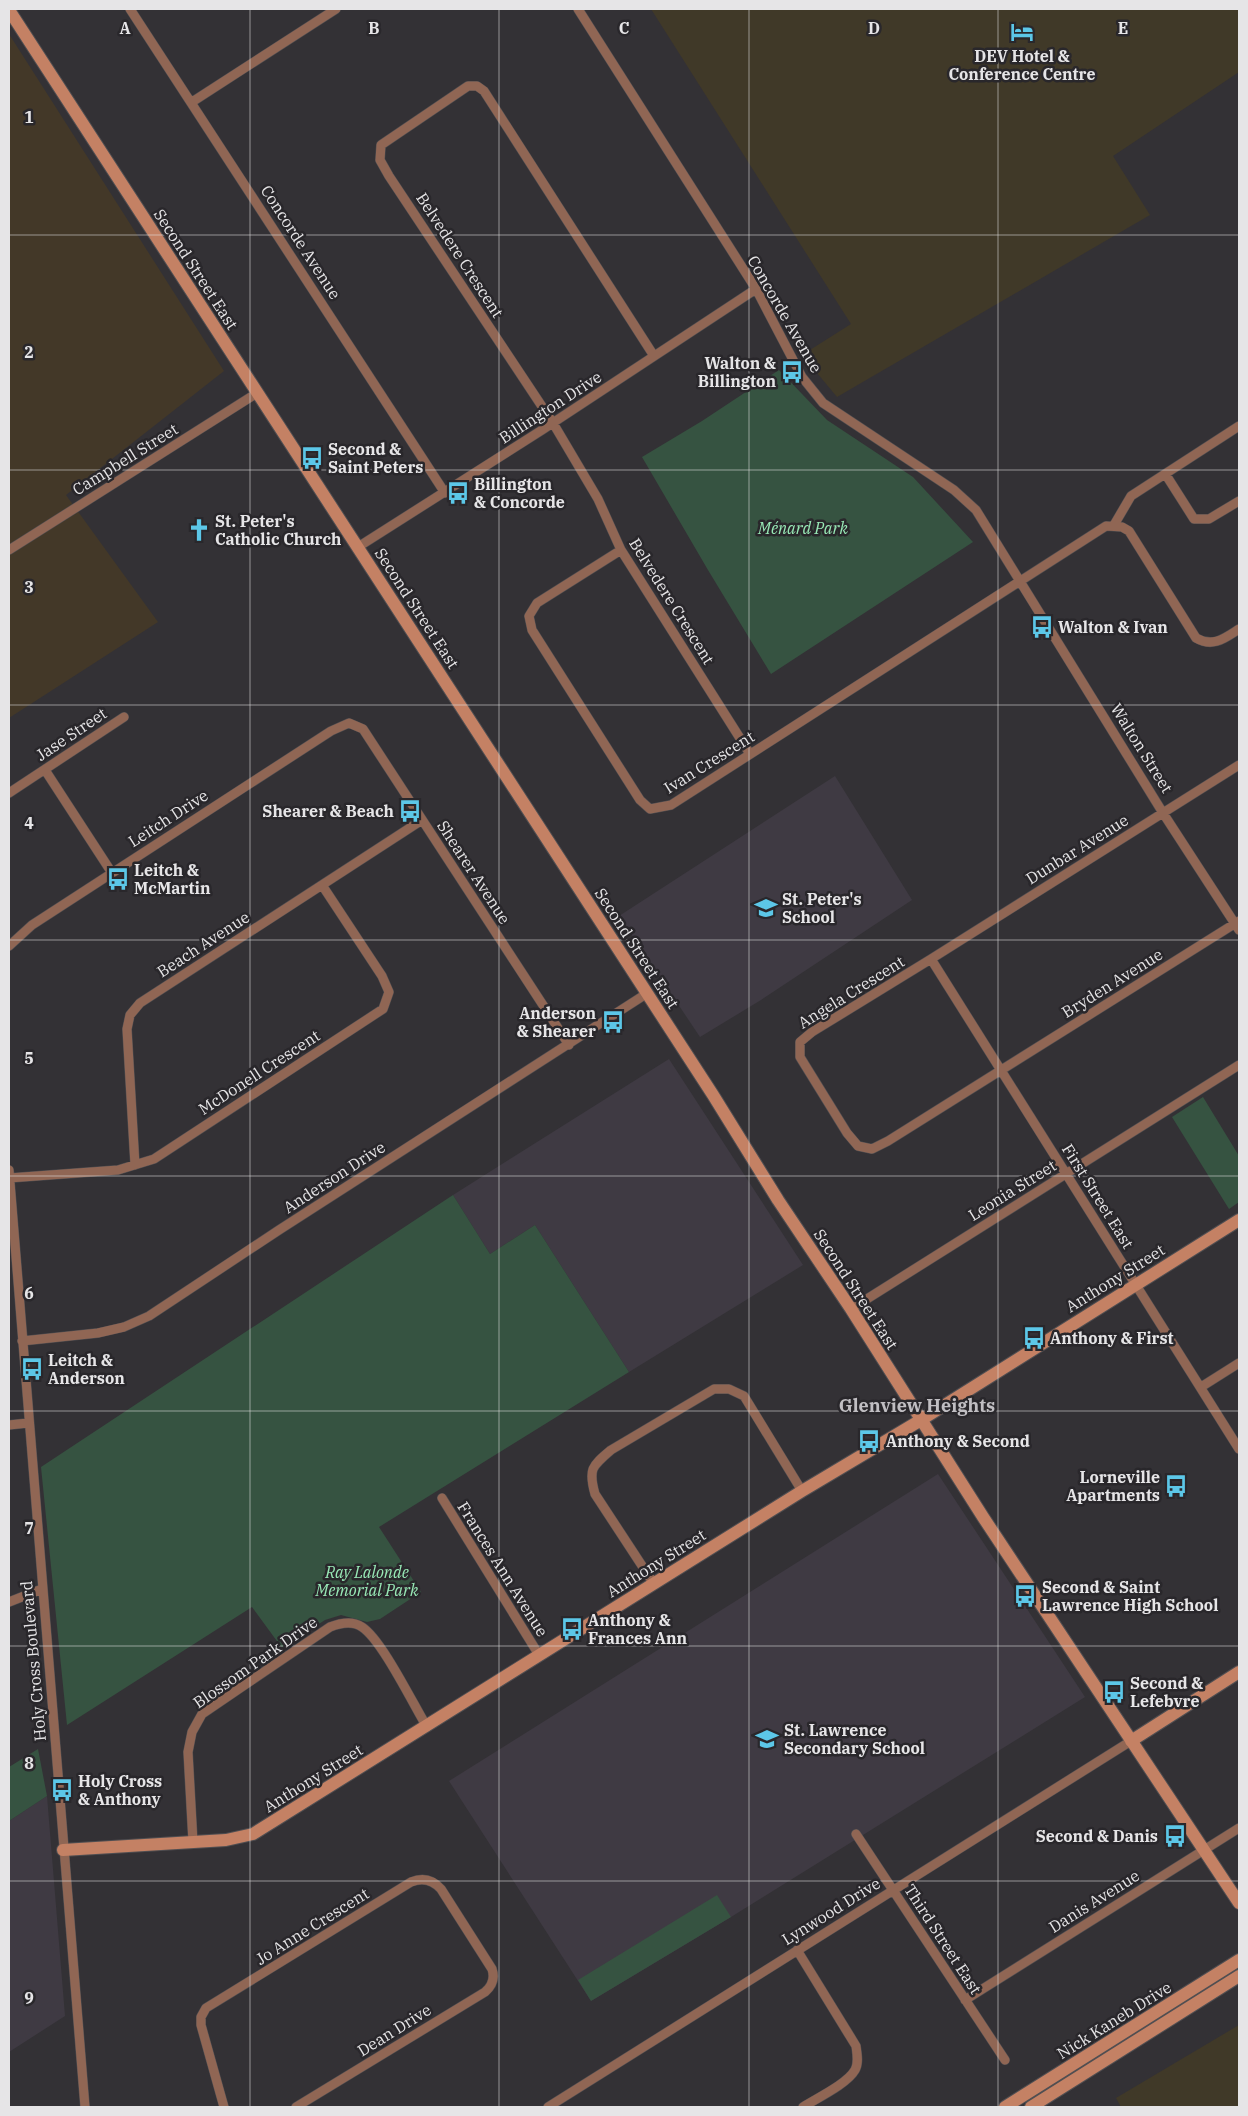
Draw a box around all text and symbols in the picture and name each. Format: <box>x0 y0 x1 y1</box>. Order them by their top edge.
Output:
text: A <box>119 18 131 38</box>
text: B <box>368 18 380 38</box>
text: C <box>619 18 629 38</box>
text: D <box>868 18 880 38</box>
text: E <box>1118 18 1128 38</box>
hotel icon: DEV Hotel & Conference Centre <box>1009 19 1035 45</box>
place label: DEV Hotel & Conference Centre <box>949 46 1096 84</box>
text: 1 <box>24 107 34 127</box>
street label: Concorde Avenue <box>257 181 345 303</box>
street label: Belvedere Crescent <box>412 189 508 322</box>
street label: Second Street East <box>150 205 243 333</box>
street label: Concorde Avenue <box>743 252 827 376</box>
text: 2 <box>24 342 34 362</box>
place label: Walton & Billington <box>698 353 776 391</box>
bus stop icon: Walton & Billington <box>779 359 805 385</box>
street label: Billington Drive <box>495 366 605 448</box>
street label: Campbell Street <box>69 418 182 499</box>
place label: Second & Saint Peters <box>328 439 423 477</box>
bus stop icon: Second & Saint Peters <box>299 445 325 471</box>
place label: Billington & Concorde <box>474 474 565 512</box>
bus stop icon: Billington & Concorde <box>445 480 471 506</box>
place label: St. Peter's Catholic Church <box>215 511 341 549</box>
church icon: St. Peter's Catholic Church <box>186 517 212 543</box>
park label: Ménard Park <box>757 518 848 538</box>
street label: Belvedere Crescent <box>625 534 719 668</box>
street label: Second Street East <box>371 544 464 672</box>
text: 3 <box>24 577 34 597</box>
bus stop icon: Walton & Ivan <box>1029 614 1055 640</box>
place label: Walton & Ivan <box>1058 617 1168 637</box>
street label: Walton Street <box>1107 700 1178 797</box>
street label: Jase Street <box>32 703 110 765</box>
street label: Ivan Crescent <box>660 726 758 798</box>
street label: Leitch Drive <box>124 785 212 851</box>
bus stop icon: Shearer & Beach <box>397 798 423 824</box>
place label: Shearer & Beach <box>262 801 394 821</box>
street label: Dunbar Avenue <box>1022 810 1132 888</box>
text: 4 <box>24 813 34 833</box>
street label: Shearer Avenue <box>433 816 515 928</box>
place label: Leitch & McMartin <box>134 860 211 898</box>
bus stop icon: Leitch & McMartin <box>105 866 131 892</box>
street label: Second Street East <box>591 884 684 1012</box>
place label: St. Peter's School <box>782 889 862 927</box>
school or university icon: St. Peter's School <box>753 895 779 921</box>
street label: Beach Avenue <box>153 907 253 981</box>
street label: Bryden Avenue <box>1058 944 1166 1022</box>
street label: Angela Crescent <box>794 951 908 1033</box>
place label: Anderson & Shearer <box>517 1003 596 1041</box>
bus stop icon: Anderson & Shearer <box>600 1009 626 1035</box>
street label: McDonell Crescent <box>195 1025 324 1119</box>
text: 5 <box>24 1048 34 1068</box>
street label: Anderson Drive <box>279 1137 389 1217</box>
street label: First Street East <box>1058 1140 1138 1252</box>
street label: Leonia Street <box>964 1155 1060 1225</box>
street label: Second Street East <box>810 1225 903 1353</box>
street label: Anthony Street <box>1062 1239 1169 1316</box>
text: 6 <box>24 1283 34 1303</box>
bus stop icon: Anthony & First <box>1021 1325 1047 1351</box>
place label: Anthony & First <box>1050 1328 1173 1348</box>
place label: Leitch & Anderson <box>48 1350 125 1388</box>
bus stop icon: Leitch & Anderson <box>19 1356 45 1382</box>
district label: Glenview Heights <box>839 1394 995 1417</box>
bus stop icon: Anthony & Second <box>856 1428 882 1454</box>
place label: Anthony & Second <box>886 1431 1030 1451</box>
place label: Lorneville Apartments <box>1066 1467 1160 1505</box>
bus stop icon: Lorneville Apartments <box>1163 1473 1189 1499</box>
street label: Frances Ann Avenue <box>453 1498 553 1640</box>
text: 7 <box>24 1518 34 1538</box>
street label: Anthony Street <box>603 1524 710 1601</box>
park label: Ray Lalonde Memorial Park <box>314 1562 419 1600</box>
place label: Second & Saint Lawrence High School <box>1042 1577 1218 1615</box>
street label: Holy Cross Boulevard <box>16 1580 50 1742</box>
bus stop icon: Second & Saint Lawrence High School <box>1012 1583 1038 1609</box>
place label: Anthony & Frances Ann <box>588 1610 688 1648</box>
street label: Blossom Park Drive <box>189 1612 321 1712</box>
bus stop icon: Anthony & Frances Ann <box>559 1616 585 1642</box>
place label: Second & Lefebvre <box>1130 1673 1203 1711</box>
bus stop icon: Second & Lefebvre <box>1101 1679 1127 1705</box>
place label: St. Lawrence Secondary School <box>784 1720 925 1758</box>
school or university icon: St. Lawrence Secondary School <box>754 1726 780 1752</box>
street label: Anthony Street <box>260 1739 367 1816</box>
text: 8 <box>24 1753 34 1773</box>
place label: Holy Cross & Anthony <box>78 1771 162 1809</box>
bus stop icon: Holy Cross & Anthony <box>49 1777 75 1803</box>
bus stop icon: Second & Danis <box>1162 1823 1188 1849</box>
place label: Second & Danis <box>1036 1826 1158 1846</box>
street label: Danis Avenue <box>1045 1865 1143 1937</box>
street label: Lynwood Drive <box>778 1873 884 1949</box>
street label: Third Street East <box>900 1880 986 1998</box>
street label: Jo Anne Crescent <box>252 1883 373 1969</box>
street label: Nick Kaneb Drive <box>1053 1977 1175 2063</box>
text: 9 <box>24 1988 34 2008</box>
street label: Dean Drive <box>353 2000 435 2060</box>

